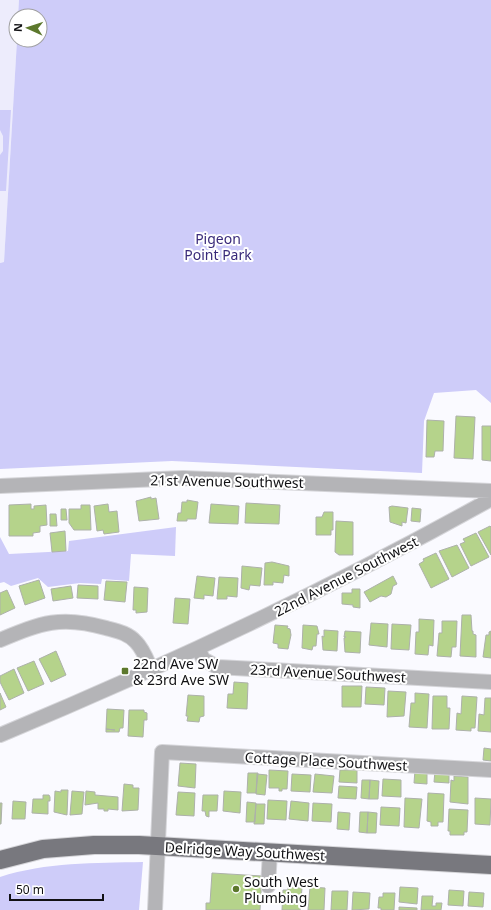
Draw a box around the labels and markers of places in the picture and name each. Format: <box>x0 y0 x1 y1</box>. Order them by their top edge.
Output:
place label: 22nd Ave SW & 23rd Ave SW <box>133 654 229 689</box>
marker: 22nd Ave SW & 23rd Ave SW <box>120 666 130 676</box>
place label: South West Plumbing <box>244 872 319 907</box>
marker: South West Plumbing <box>231 884 241 894</box>

